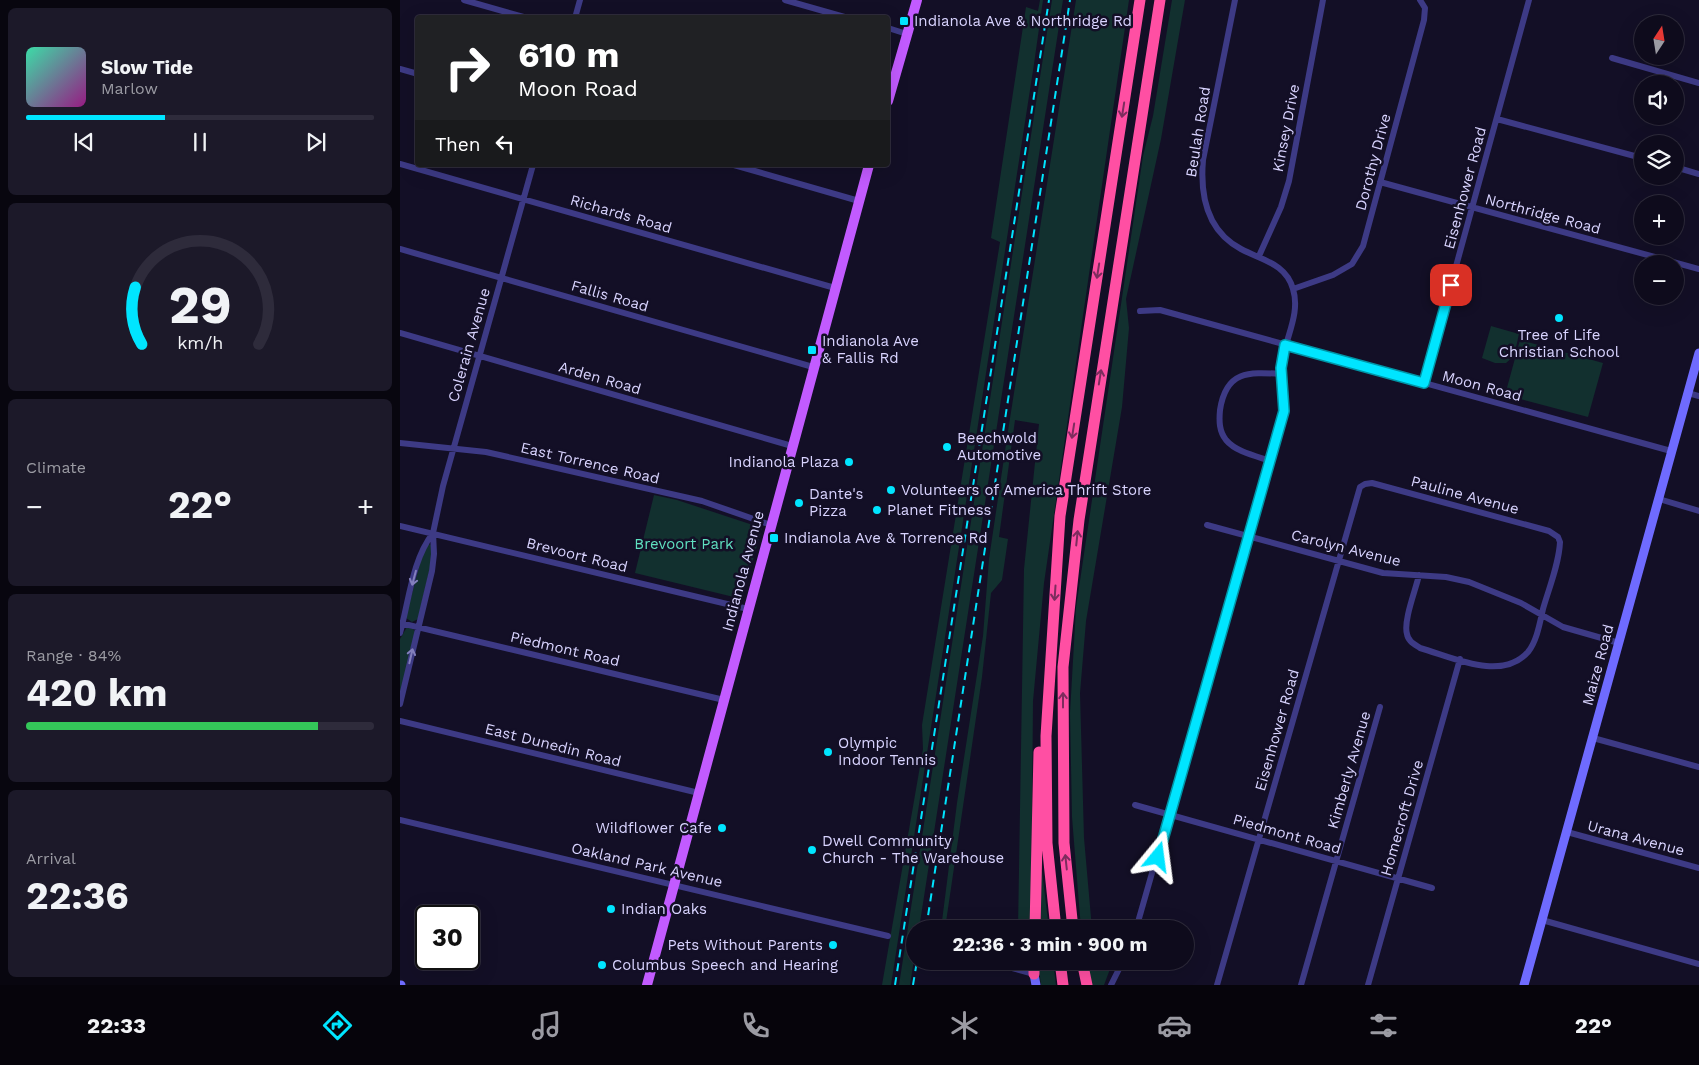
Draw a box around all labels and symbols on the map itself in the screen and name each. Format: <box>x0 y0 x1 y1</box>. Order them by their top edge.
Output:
place label: Indianola Ave & Northridge Rd <box>914 12 1132 30</box>
marker: Indianola Ave & Northridge Rd <box>898 15 910 27</box>
north arrow <box>1634 15 1684 65</box>
street label: Kinsey Drive <box>1269 83 1303 173</box>
street label: Beulah Road <box>1182 85 1214 179</box>
one-way arrow <box>1118 102 1128 118</box>
street label: Dorothy Drive <box>1351 112 1395 212</box>
street label: Eisenhower Road <box>1440 125 1490 251</box>
street label: Northridge Road <box>1483 190 1603 238</box>
street label: Richards Road <box>568 191 674 237</box>
one-way arrow <box>1093 263 1103 279</box>
pin <box>1430 264 1472 306</box>
street label: Fallis Road <box>569 276 651 316</box>
street label: Colerain Avenue <box>444 286 494 404</box>
marker: Tree of Life Christian School <box>1553 312 1565 324</box>
place label: Tree of Life Christian School <box>1499 326 1620 361</box>
place label: Indianola Ave & Fallis Rd <box>822 332 919 367</box>
marker: Indianola Ave & Fallis Rd <box>806 344 818 356</box>
street label: Arden Road <box>557 358 643 398</box>
street label: Moon Road <box>1440 367 1524 405</box>
one-way arrow <box>1096 370 1106 386</box>
one-way arrow <box>1068 423 1078 439</box>
place label: Beechwold Automotive <box>957 429 1041 464</box>
street label: East Torrence Road <box>519 438 661 488</box>
marker: Beechwold Automotive <box>941 441 953 453</box>
place label: Indianola Plaza <box>729 453 840 471</box>
marker: Indianola Plaza <box>843 456 855 468</box>
street label: Pauline Avenue <box>1409 472 1521 518</box>
place label: Volunteers of America Thrift Store <box>901 481 1152 499</box>
marker: Volunteers of America Thrift Store <box>885 484 897 496</box>
place label: Dante's Pizza <box>809 485 864 520</box>
marker: Dante's Pizza <box>793 497 805 509</box>
place label: Planet Fitness <box>887 501 992 519</box>
marker: Planet Fitness <box>871 504 883 516</box>
street label: Indianola Avenue <box>718 509 768 633</box>
street label: Carolyn Avenue <box>1289 526 1403 570</box>
place label: Indianola Ave & Torrence Rd <box>784 529 988 547</box>
one-way arrow <box>1072 530 1082 546</box>
marker: Indianola Ave & Torrence Rd <box>768 532 780 544</box>
street label: Brevoort Road <box>525 534 629 576</box>
park label: Brevoort Park <box>634 535 734 553</box>
one-way arrow <box>409 569 419 585</box>
one-way arrow <box>1050 585 1059 601</box>
street label: Maize Road <box>1579 622 1617 708</box>
street label: Piedmont Road <box>509 628 621 670</box>
one-way arrow <box>407 649 416 665</box>
street label: Eisenhower Road <box>1251 667 1303 793</box>
one-way arrow <box>1058 692 1068 708</box>
street label: Kimberly Avenue <box>1324 709 1374 831</box>
street label: East Dunedin Road <box>483 719 623 771</box>
place label: Olympic Indoor Tennis <box>838 734 936 769</box>
marker: Olympic Indoor Tennis <box>822 746 834 758</box>
street label: Homecroft Drive <box>1377 758 1427 878</box>
street label: Piedmont Road <box>1231 810 1343 858</box>
street label: Urana Avenue <box>1585 816 1687 860</box>
place label: Wildflower Cafe <box>595 819 712 837</box>
marker: Wildflower Cafe <box>716 822 728 834</box>
position arrow <box>1131 830 1183 882</box>
place label: Dwell Community Church - The Warehouse <box>822 832 1004 867</box>
street label: Oakland Park Avenue <box>570 839 724 891</box>
marker: Dwell Community Church - The Warehouse <box>806 844 818 856</box>
one-way arrow <box>1061 854 1071 870</box>
place label: Indian Oaks <box>621 900 707 918</box>
marker: Indian Oaks <box>605 903 617 915</box>
speed limit sign: 30 <box>415 905 480 970</box>
place label: Pets Without Parents <box>667 936 823 954</box>
marker: Pets Without Parents <box>827 939 839 951</box>
place label: Columbus Speech and Hearing <box>612 956 838 974</box>
marker: Columbus Speech and Hearing <box>596 959 608 971</box>

